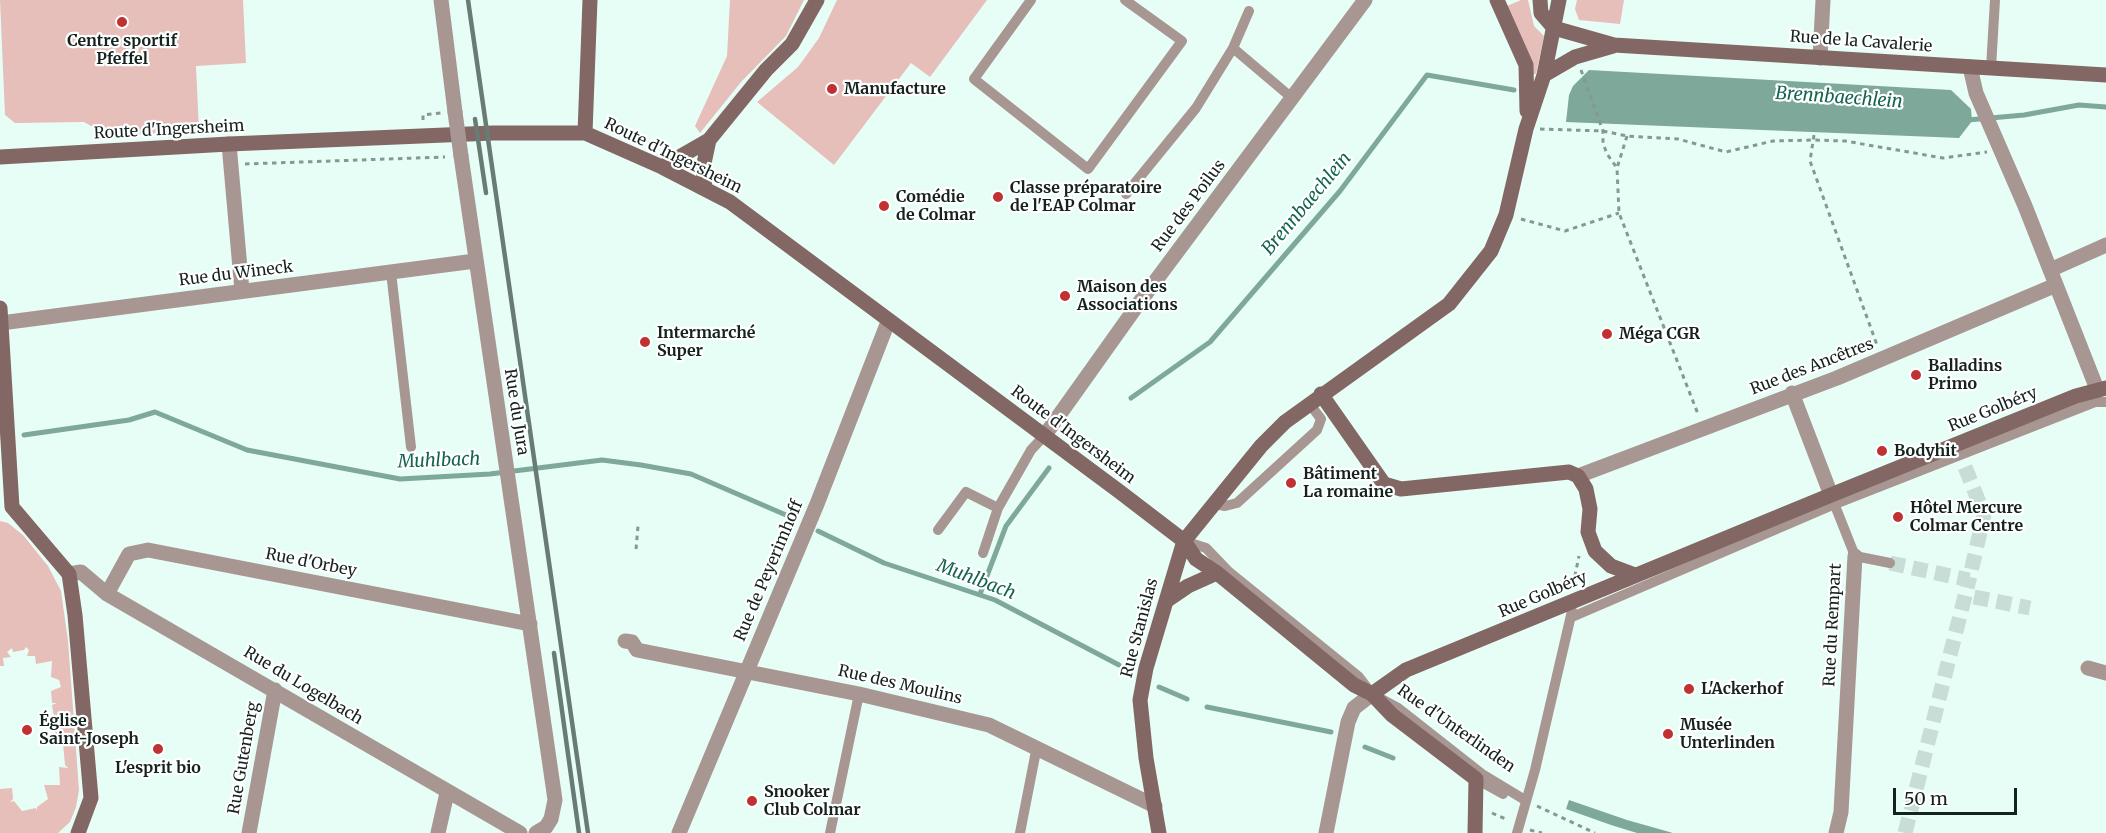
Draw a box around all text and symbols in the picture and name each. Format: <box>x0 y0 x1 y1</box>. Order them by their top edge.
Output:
marker: Centre sportif Pfeffel <box>115 15 129 29</box>
street label: Rue de la Cavalerie <box>1789 27 1933 57</box>
place label: Centre sportif Pfeffel <box>67 31 177 69</box>
place label: Manufacture <box>844 79 946 99</box>
marker: Manufacture <box>825 82 839 96</box>
water label: Brennbaechlein <box>1775 83 1903 113</box>
street label: Route d'Ingersheim <box>601 114 745 198</box>
street label: Route d'Ingersheim <box>93 116 245 144</box>
water label: Brennbaechlein <box>1258 148 1356 260</box>
street label: Rue des Poilus <box>1148 156 1230 256</box>
place label: Classe préparatoire de l'EAP Colmar <box>1010 178 1162 216</box>
place label: Comédie de Colmar <box>896 187 976 225</box>
marker: Classe préparatoire de l'EAP Colmar <box>991 190 1005 204</box>
marker: Comédie de Colmar <box>877 199 891 213</box>
street label: Rue du Wineck <box>178 257 294 291</box>
place label: Maison des Associations <box>1077 277 1178 315</box>
marker: Maison des Associations <box>1058 289 1072 303</box>
place label: Intermarché Super <box>657 323 756 361</box>
place label: Méga CGR <box>1619 324 1700 344</box>
marker: Méga CGR <box>1600 327 1614 341</box>
marker: Intermarché Super <box>638 335 652 349</box>
street label: Rue des Ancêtres <box>1748 335 1876 399</box>
place label: Balladins Primo <box>1928 356 2002 394</box>
street label: Rue du Jura <box>500 367 532 457</box>
marker: Balladins Primo <box>1909 368 1923 382</box>
street label: Route d'Ingersheim <box>1007 382 1139 488</box>
street label: Rue Golbéry <box>1946 383 2040 437</box>
place label: Bodyhit <box>1894 441 1957 461</box>
marker: Bodyhit <box>1875 444 1889 458</box>
water label: Muhlbach <box>397 449 481 473</box>
place label: Bâtiment La romaine <box>1303 464 1393 502</box>
marker: Bâtiment La romaine <box>1284 476 1298 490</box>
street label: Rue de Peyerimhoff <box>731 498 807 644</box>
place label: Hôtel Mercure Colmar Centre <box>1910 498 2023 536</box>
marker: Hôtel Mercure Colmar Centre <box>1891 510 1905 524</box>
street label: Rue d'Orbey <box>264 545 358 581</box>
water label: Muhlbach <box>934 555 1018 605</box>
street label: Rue du Rempart <box>1820 563 1846 687</box>
street label: Rue Golbéry <box>1496 568 1590 622</box>
street label: Rue Stanislas <box>1117 576 1163 680</box>
street label: Rue du Logelbach <box>240 643 366 729</box>
street label: Rue des Moulins <box>836 661 964 709</box>
place label: L'Ackerhof <box>1701 679 1783 699</box>
street label: Rue d'Unterlinden <box>1393 681 1519 777</box>
marker: L'Ackerhof <box>1682 682 1696 696</box>
street label: Rue Gutenberg <box>225 700 263 816</box>
place label: Église Saint-Joseph <box>39 711 139 749</box>
place label: Musée Unterlinden <box>1680 715 1775 753</box>
marker: Église Saint-Joseph <box>20 723 34 737</box>
marker: Musée Unterlinden <box>1661 727 1675 741</box>
marker: L'esprit bio <box>151 742 165 756</box>
place label: L'esprit bio <box>115 758 201 778</box>
scale bar <box>1896 776 2020 814</box>
place label: Snooker Club Colmar <box>764 782 861 820</box>
text: 50 m <box>1904 787 1948 810</box>
marker: Snooker Club Colmar <box>745 794 759 808</box>

